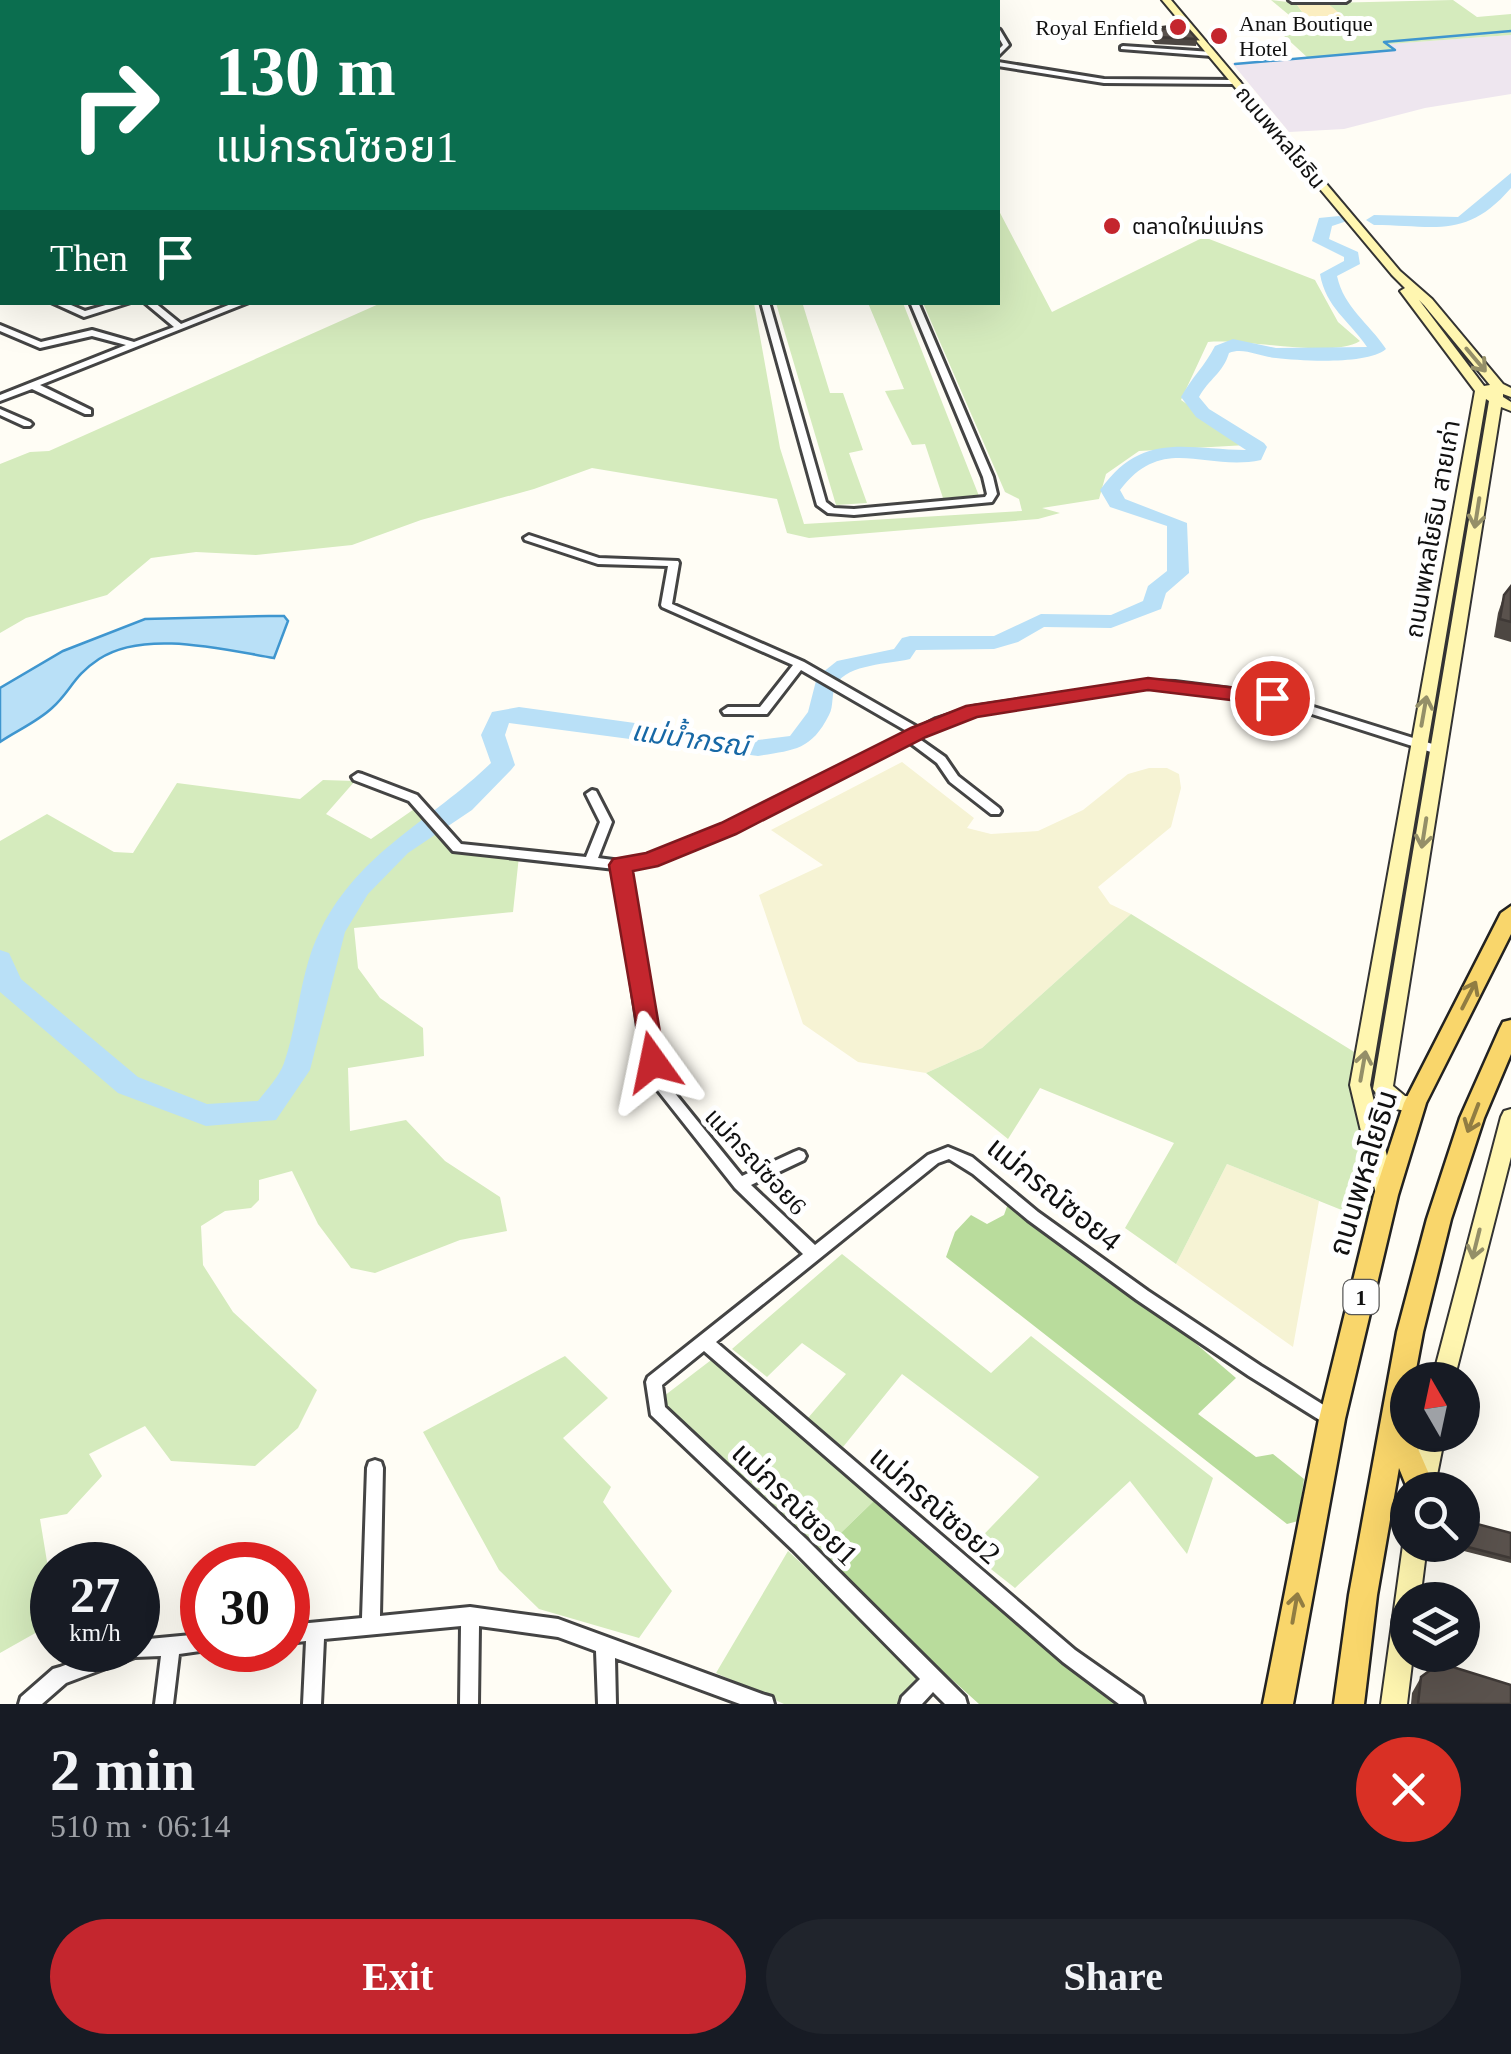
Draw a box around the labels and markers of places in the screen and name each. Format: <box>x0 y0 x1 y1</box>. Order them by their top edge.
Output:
place label: Anan Boutique Hotel <box>1239 11 1373 61</box>
place label: Royal Enfield <box>1035 15 1158 40</box>
marker: Royal Enfield <box>1167 16 1189 38</box>
marker: Anan Boutique Hotel <box>1208 25 1230 47</box>
place label: ตลาดใหม่แม่กร <box>1132 214 1264 239</box>
marker: ตลาดใหม่แม่กร <box>1101 215 1123 237</box>
pin <box>1230 656 1315 741</box>

